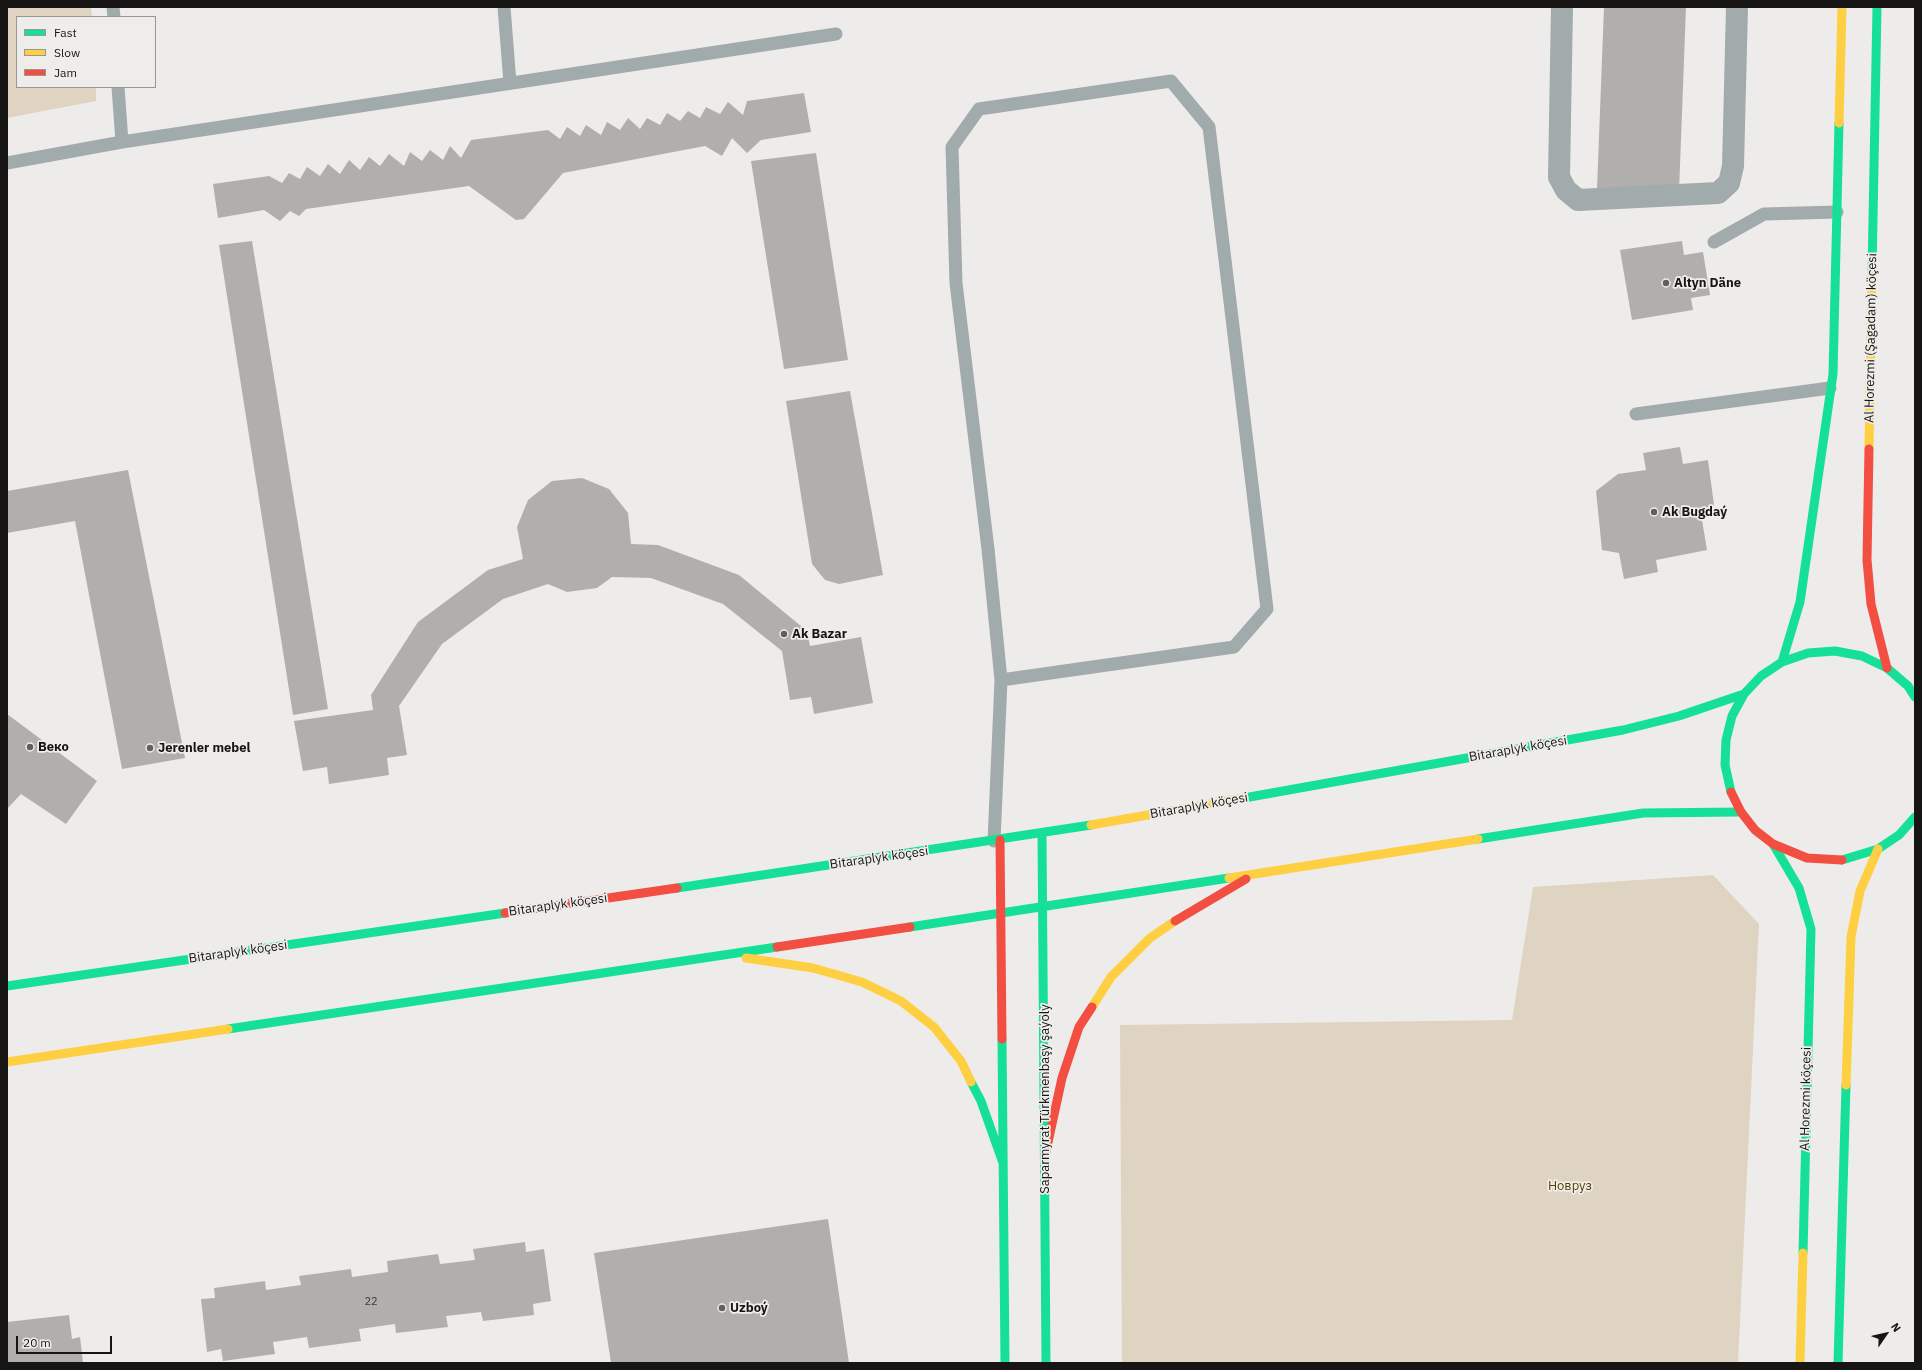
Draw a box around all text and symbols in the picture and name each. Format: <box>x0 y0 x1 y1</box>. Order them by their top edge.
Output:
legend <box>16 16 156 88</box>
text: Fast <box>54 25 77 40</box>
text: Slow <box>54 45 80 60</box>
text: Jam <box>54 65 77 80</box>
street label: Al Horezmi (Şagadam) köçesi <box>1862 253 1880 423</box>
place label: Altyn Däne <box>1674 275 1741 291</box>
marker: Altyn Däne <box>1661 278 1671 288</box>
place label: Ak Bugdaý <box>1662 504 1727 520</box>
marker: Ak Bugdaý <box>1649 507 1659 517</box>
place label: Ak Bazar <box>792 626 847 642</box>
marker: Ak Bazar <box>779 629 789 639</box>
street label: Bitaraplyk köçesi <box>1468 733 1568 765</box>
place label: Веко <box>38 739 69 755</box>
place label: Jerenler mebel <box>158 740 250 756</box>
marker: Веко <box>25 742 35 752</box>
marker: Jerenler mebel <box>145 743 155 753</box>
street label: Bitaraplyk köçesi <box>1149 790 1249 822</box>
street label: Bitaraplyk köçesi <box>829 843 929 873</box>
street label: Bitaraplyk köçesi <box>508 890 608 920</box>
street label: Bitaraplyk köçesi <box>188 937 288 967</box>
street label: Saparmyrat Türkmenbaşy şaýoly <box>1037 1004 1053 1194</box>
street label: Al Horezmi köçesi <box>1797 1047 1815 1151</box>
park label: Новруз <box>1548 1178 1592 1194</box>
house number: 22 <box>364 1295 378 1309</box>
place label: Uzboý <box>730 1300 768 1316</box>
marker: Uzboý <box>717 1303 727 1313</box>
north arrow <box>1866 1314 1906 1354</box>
text: N <box>1888 1320 1904 1335</box>
scale bar <box>18 1328 114 1354</box>
text: 20 m <box>23 1335 51 1350</box>

